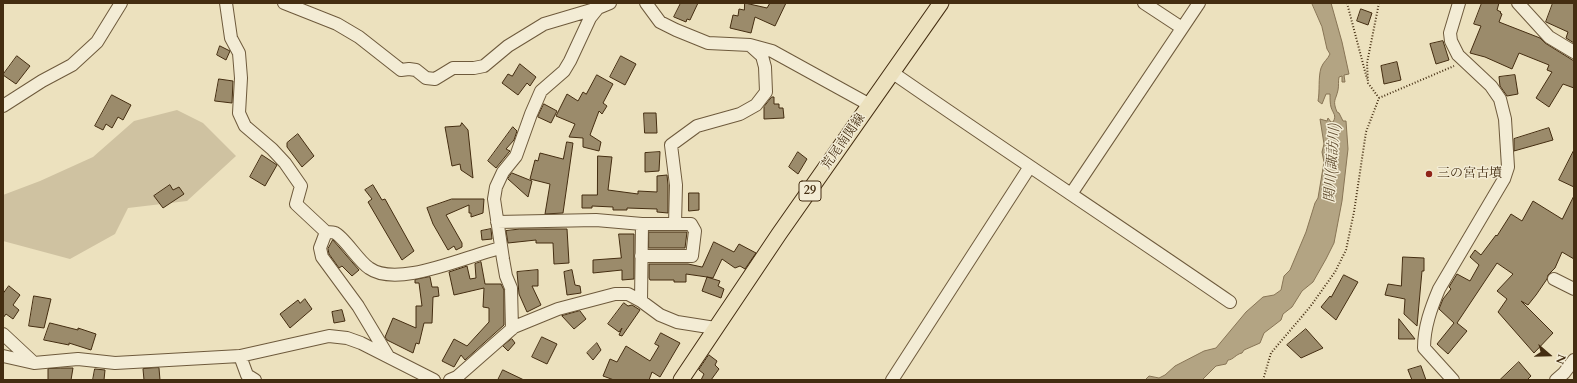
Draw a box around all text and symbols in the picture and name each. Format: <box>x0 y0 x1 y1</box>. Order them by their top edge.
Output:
street label: 荒尾南関線 <box>819 111 869 173</box>
water label: 関川(諏訪川) <box>1322 123 1344 203</box>
place label: 三の宮古墳 <box>1437 166 1502 182</box>
marker: 三の宮古墳 <box>1424 169 1434 179</box>
road number: 29 <box>799 181 821 201</box>
north arrow <box>1529 335 1569 375</box>
text: N <box>1552 352 1569 366</box>

